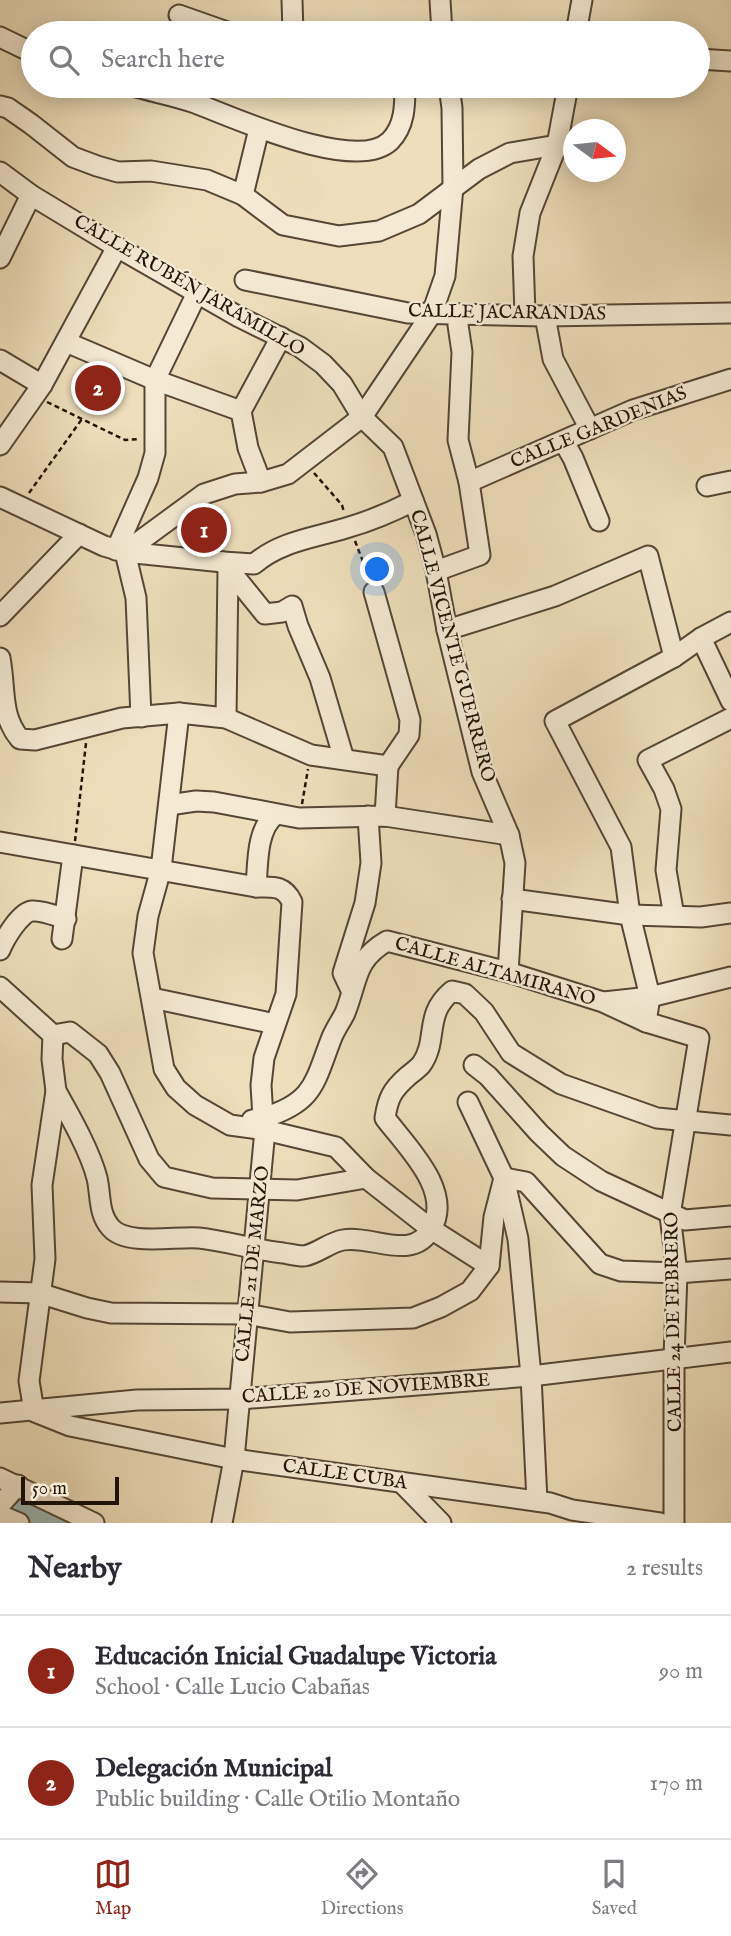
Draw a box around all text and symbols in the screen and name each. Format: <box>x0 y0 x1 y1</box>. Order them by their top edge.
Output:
search box <box>21 21 710 98</box>
icon: search <box>45 41 83 79</box>
text: Search here <box>101 43 225 76</box>
north arrow <box>563 119 626 182</box>
street label: CALLE RUBÉN JARAMILLO <box>69 209 310 362</box>
street label: CALLE JACARANDAS <box>408 299 606 327</box>
pin: 2 <box>75 362 121 414</box>
street label: CALLE GARDENIAS <box>507 382 691 474</box>
pin: 1 <box>181 504 227 556</box>
street label: CALLE VICENTE GUERRERO <box>404 507 500 785</box>
your location <box>360 552 394 586</box>
street label: CALLE ALTAMIRANO <box>392 932 598 1012</box>
street label: CALLE 21 DE MARZO <box>231 1164 275 1363</box>
street label: CALLE 24 DE FEBRERO <box>660 1211 688 1432</box>
street label: CALLE 20 DE NOVIEMBRE <box>241 1368 491 1410</box>
street label: CALLE CUBA <box>281 1454 410 1496</box>
scale bar <box>21 1474 119 1506</box>
text: 50 m <box>32 1477 67 1501</box>
text: Nearby <box>28 1550 121 1588</box>
text: 2 results <box>626 1554 703 1583</box>
text: Educación Inicial Guadalupe Victoria <box>95 1640 496 1673</box>
text: 1 <box>47 1657 55 1686</box>
text: 90 m <box>659 1657 703 1686</box>
text: School · Calle Lucio Cabañas <box>95 1673 370 1702</box>
text: Delegación Municipal <box>95 1752 332 1785</box>
text: 2 <box>46 1769 56 1798</box>
text: 170 m <box>650 1769 703 1798</box>
text: Public building · Calle Otilio Montaño <box>95 1785 460 1814</box>
tab: Map <box>94 1855 132 1921</box>
tab: Directions <box>321 1855 403 1921</box>
tab: Saved <box>592 1855 637 1921</box>

